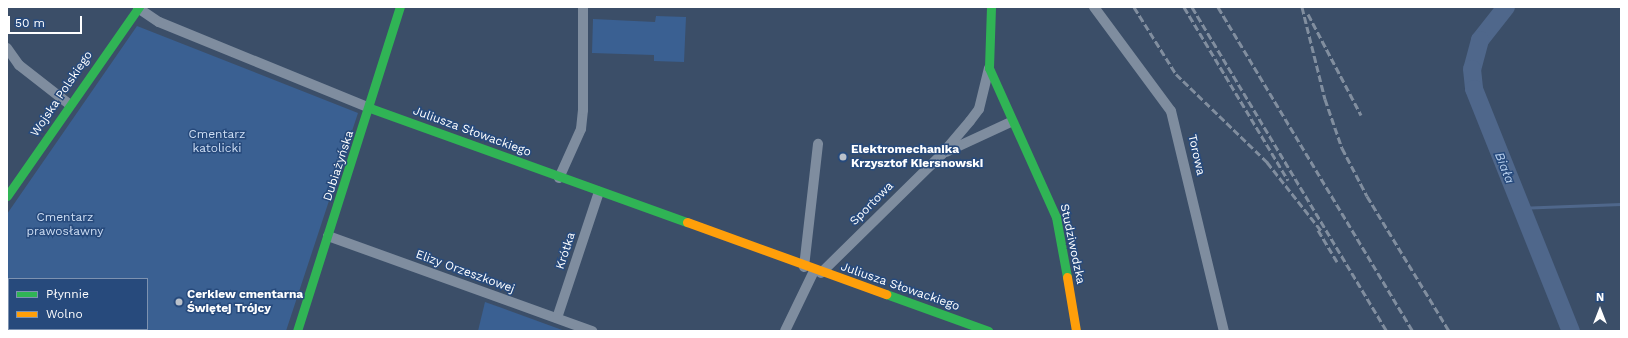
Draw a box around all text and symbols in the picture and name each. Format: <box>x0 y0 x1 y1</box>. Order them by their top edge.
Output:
scale bar <box>10 8 84 34</box>
text: 50 m <box>15 16 45 30</box>
street label: Wojska Polskiego <box>28 48 96 140</box>
street label: Juliusza Słowackiego <box>411 104 533 160</box>
park label: Cmentarz katolicki <box>188 128 246 156</box>
street label: Dubiażyńska <box>321 129 357 203</box>
street label: Torowa <box>1184 133 1208 177</box>
place label: Elektromechanika Krzysztof Kiersnowski <box>851 143 983 171</box>
water label: Biała <box>1491 150 1517 186</box>
marker: Elektromechanika Krzysztof Kiersnowski <box>838 152 848 162</box>
street label: Sportowa <box>847 179 897 229</box>
street label: Studziwodzka <box>1056 203 1088 285</box>
park label: Cmentarz prawosławny <box>27 211 103 239</box>
street label: Krótka <box>553 231 579 271</box>
street label: Elizy Orzeszkowej <box>413 247 517 297</box>
street label: Juliusza Słowackiego <box>839 260 961 314</box>
legend <box>8 278 148 330</box>
text: Płynnie <box>46 287 89 301</box>
place label: Cerkiew cmentarna Świętej Trójcy <box>187 288 304 316</box>
north arrow <box>1580 290 1620 330</box>
text: N <box>1596 291 1604 304</box>
marker: Cerkiew cmentarna Świętej Trójcy <box>174 297 184 307</box>
text: Wolno <box>46 307 83 321</box>

